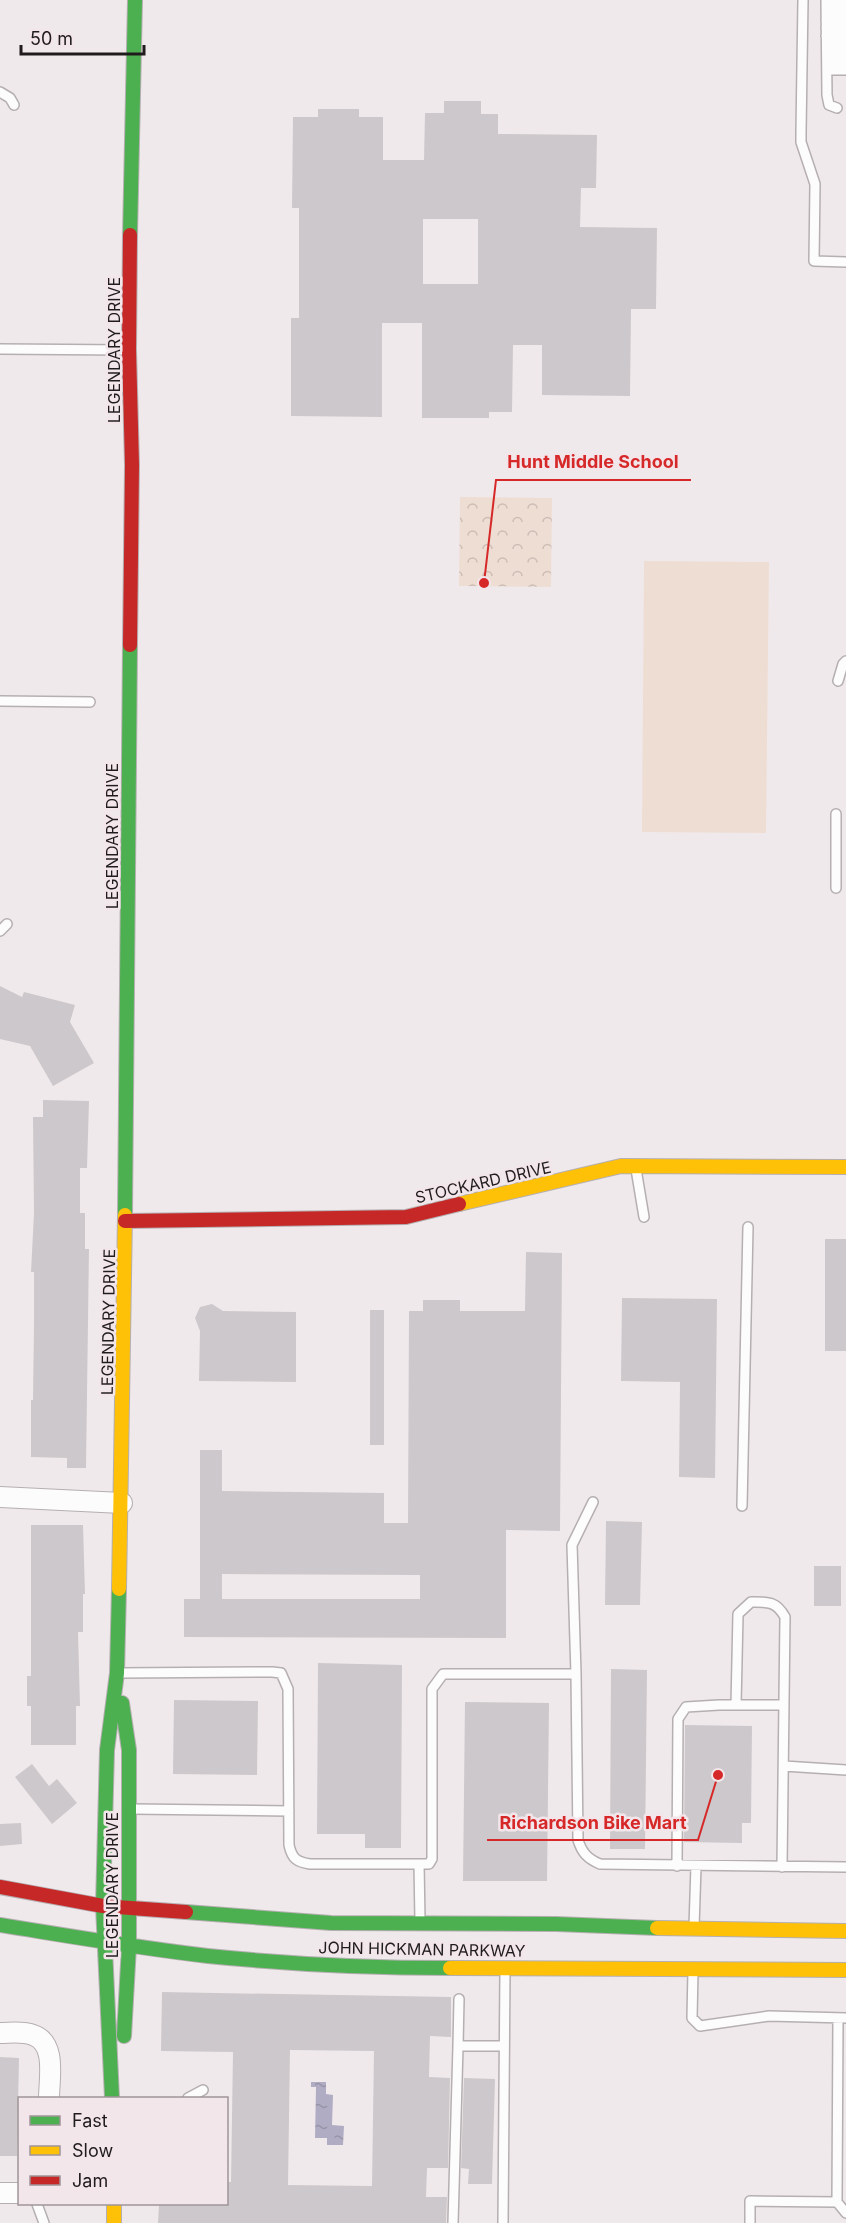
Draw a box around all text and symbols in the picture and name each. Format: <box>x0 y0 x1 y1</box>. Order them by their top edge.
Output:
scale bar <box>21 18 144 56</box>
text: 50 m <box>30 28 73 49</box>
street label: LEGENDARY DRIVE <box>104 277 124 423</box>
callout: Hunt Middle School <box>496 444 691 480</box>
text: Hunt Middle School <box>507 451 679 472</box>
street label: LEGENDARY DRIVE <box>102 763 122 909</box>
street label: STOCKARD DRIVE <box>413 1157 553 1207</box>
street label: LEGENDARY DRIVE <box>97 1249 119 1395</box>
callout: Richardson Bike Mart <box>487 1804 698 1840</box>
street label: LEGENDARY DRIVE <box>102 1812 122 1958</box>
text: Richardson Bike Mart <box>499 1812 687 1833</box>
street label: JOHN HICKMAN PARKWAY <box>318 1937 526 1961</box>
legend <box>18 2097 228 2205</box>
text: Fast <box>72 2110 108 2131</box>
text: Slow <box>72 2140 113 2161</box>
text: Jam <box>72 2170 108 2191</box>

